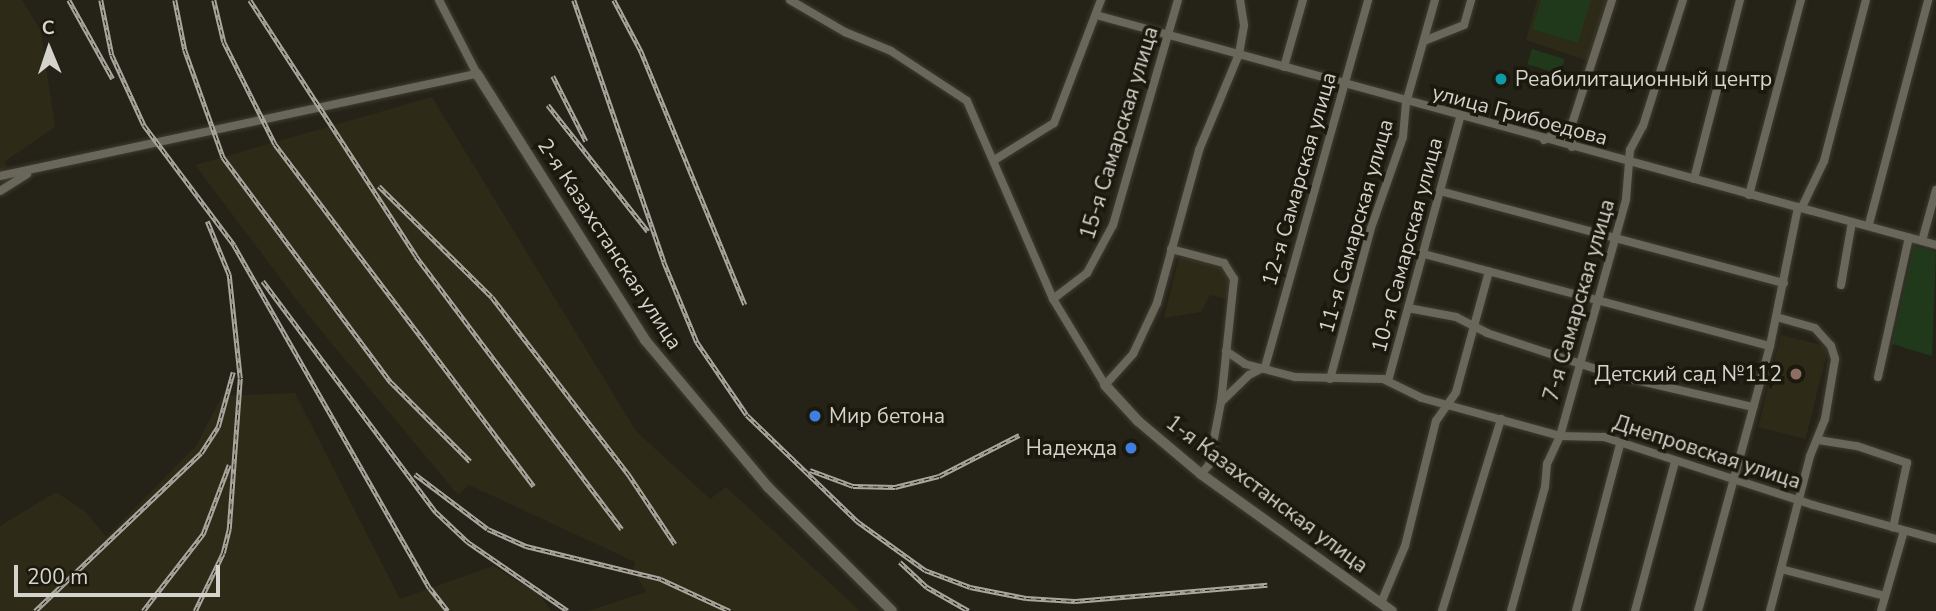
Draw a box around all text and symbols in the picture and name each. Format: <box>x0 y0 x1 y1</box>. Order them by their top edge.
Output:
north arrow <box>14 14 84 84</box>
text: С <box>41 15 55 41</box>
street label: 15-я Самарская улица <box>1075 24 1163 242</box>
place label: Реабилитационный центр <box>1515 66 1772 92</box>
street label: 12-я Самарская улица <box>1256 69 1342 289</box>
marker: Реабилитационный центр <box>1493 71 1509 87</box>
street label: улица Грибоедова <box>1429 79 1611 151</box>
street label: 11-я Самарская улица <box>1313 116 1399 336</box>
street label: 2-я Казахстанская улица <box>532 134 688 354</box>
street label: 10-я Самарская улица <box>1366 135 1448 355</box>
street label: 7-я Самарская улица <box>1538 196 1620 404</box>
place label: Детский сад №112 <box>1595 361 1782 387</box>
marker: Детский сад №112 <box>1788 366 1804 382</box>
place label: Мир бетона <box>829 403 945 429</box>
marker: Мир бетона <box>807 408 823 424</box>
street label: 1-я Казахстанская улица <box>1161 410 1373 578</box>
street label: Днепровская улица <box>1610 410 1804 494</box>
place label: Надежда <box>1026 435 1117 461</box>
marker: Надежда <box>1123 440 1139 456</box>
scale bar <box>18 552 224 596</box>
text: 200 m <box>27 563 88 591</box>

